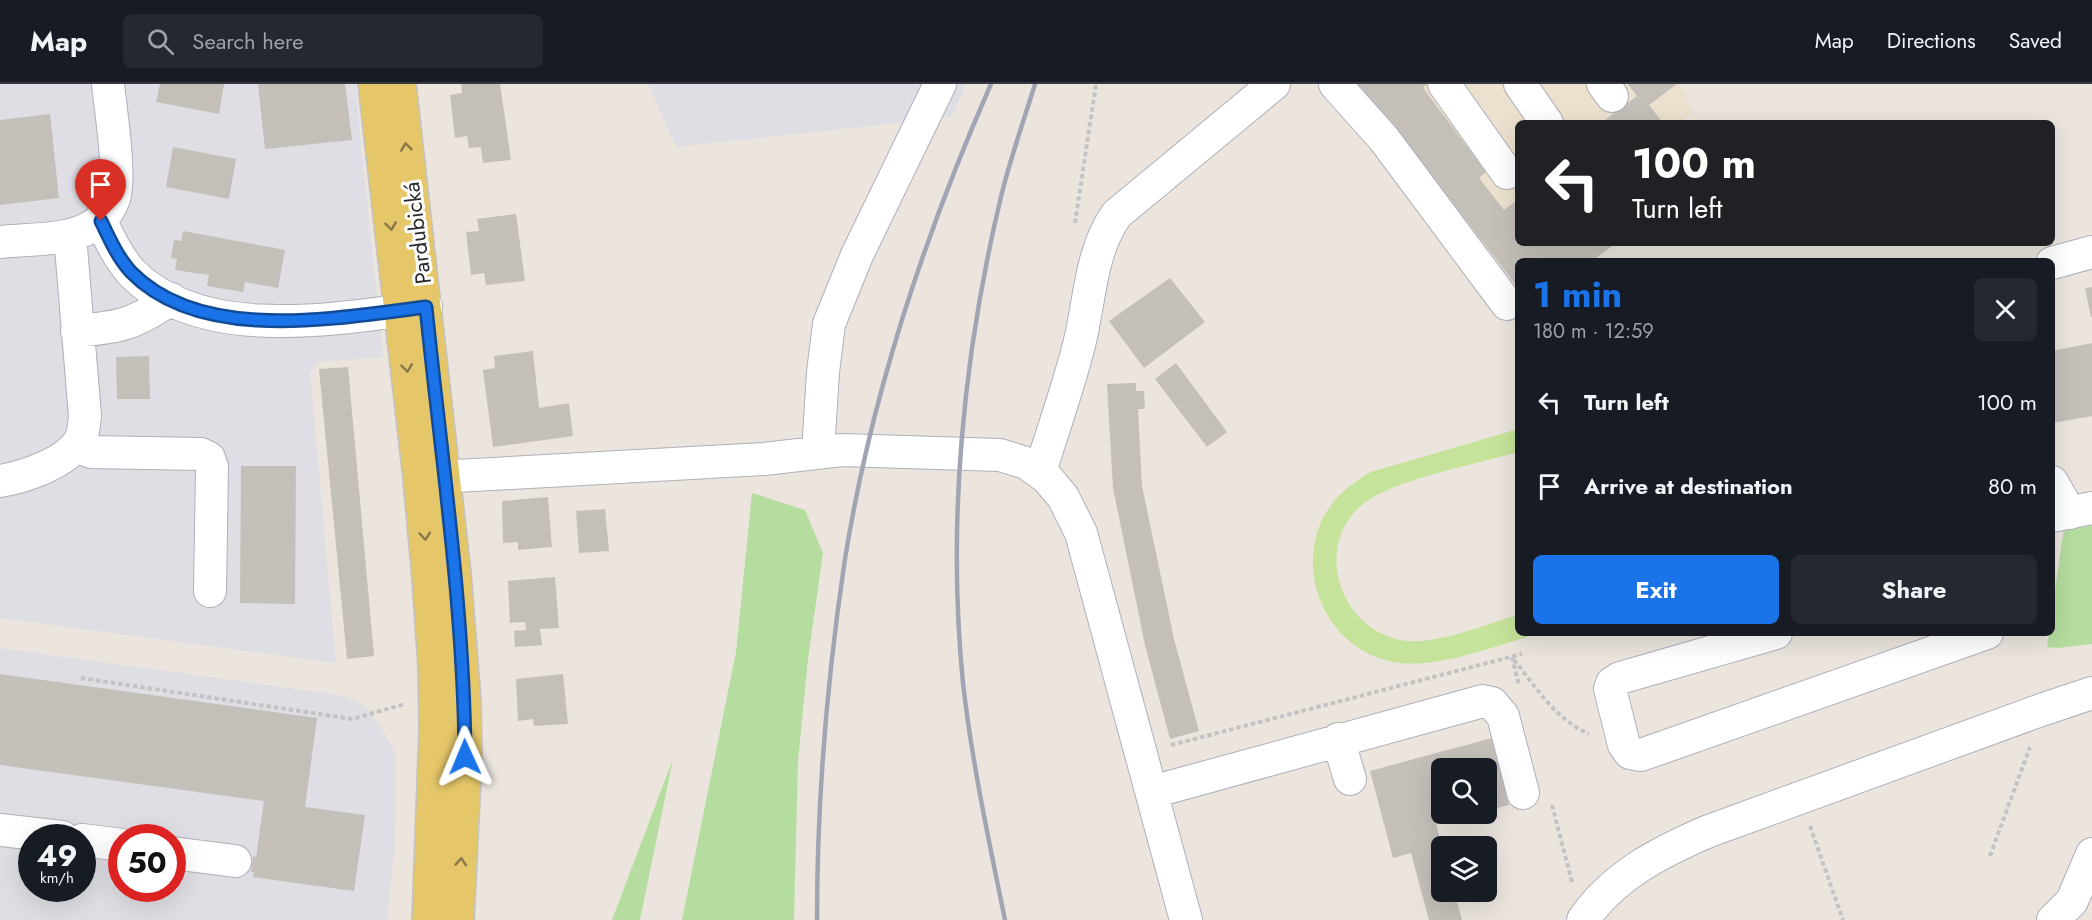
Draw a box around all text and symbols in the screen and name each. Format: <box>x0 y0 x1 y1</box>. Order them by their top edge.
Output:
search box <box>123 14 543 68</box>
text: Map <box>30 21 87 62</box>
icon: search <box>144 25 177 58</box>
text: Search here <box>192 25 304 57</box>
text: Map <box>1815 26 1854 56</box>
text: Directions <box>1887 26 1976 56</box>
text: Saved <box>2009 26 2062 56</box>
text: 100 m <box>1632 133 1756 194</box>
one-way arrow <box>401 143 413 152</box>
icon: left <box>1533 144 1611 222</box>
pin <box>75 159 126 221</box>
icon: arrive <box>84 168 117 201</box>
street label: Pardubická <box>395 180 439 286</box>
text: Turn left <box>1632 189 1722 228</box>
one-way arrow <box>384 221 397 230</box>
text: 1 min <box>1533 268 1622 320</box>
button: close <box>1974 278 2037 341</box>
text: 180 m · 12:59 <box>1533 317 1654 346</box>
one-way arrow <box>400 364 413 373</box>
icon: left <box>1533 386 1566 419</box>
text: Turn left <box>1584 386 1669 418</box>
text: 100 m <box>1977 386 2037 418</box>
icon: arrive <box>1533 470 1566 503</box>
text: Arrive at destination <box>1584 470 1793 502</box>
text: 80 m <box>1988 470 2037 502</box>
one-way arrow <box>418 532 431 541</box>
button: Exit <box>1533 555 1779 624</box>
button: Share <box>1791 555 2037 624</box>
position arrow <box>433 725 497 789</box>
map controls <box>1431 758 1497 902</box>
button: search <box>1431 758 1497 824</box>
speed limit sign: 50 <box>108 824 186 902</box>
text: 49 <box>36 834 78 877</box>
button: layers <box>1431 836 1497 902</box>
one-way arrow <box>454 857 467 866</box>
text: km/h <box>40 867 74 889</box>

